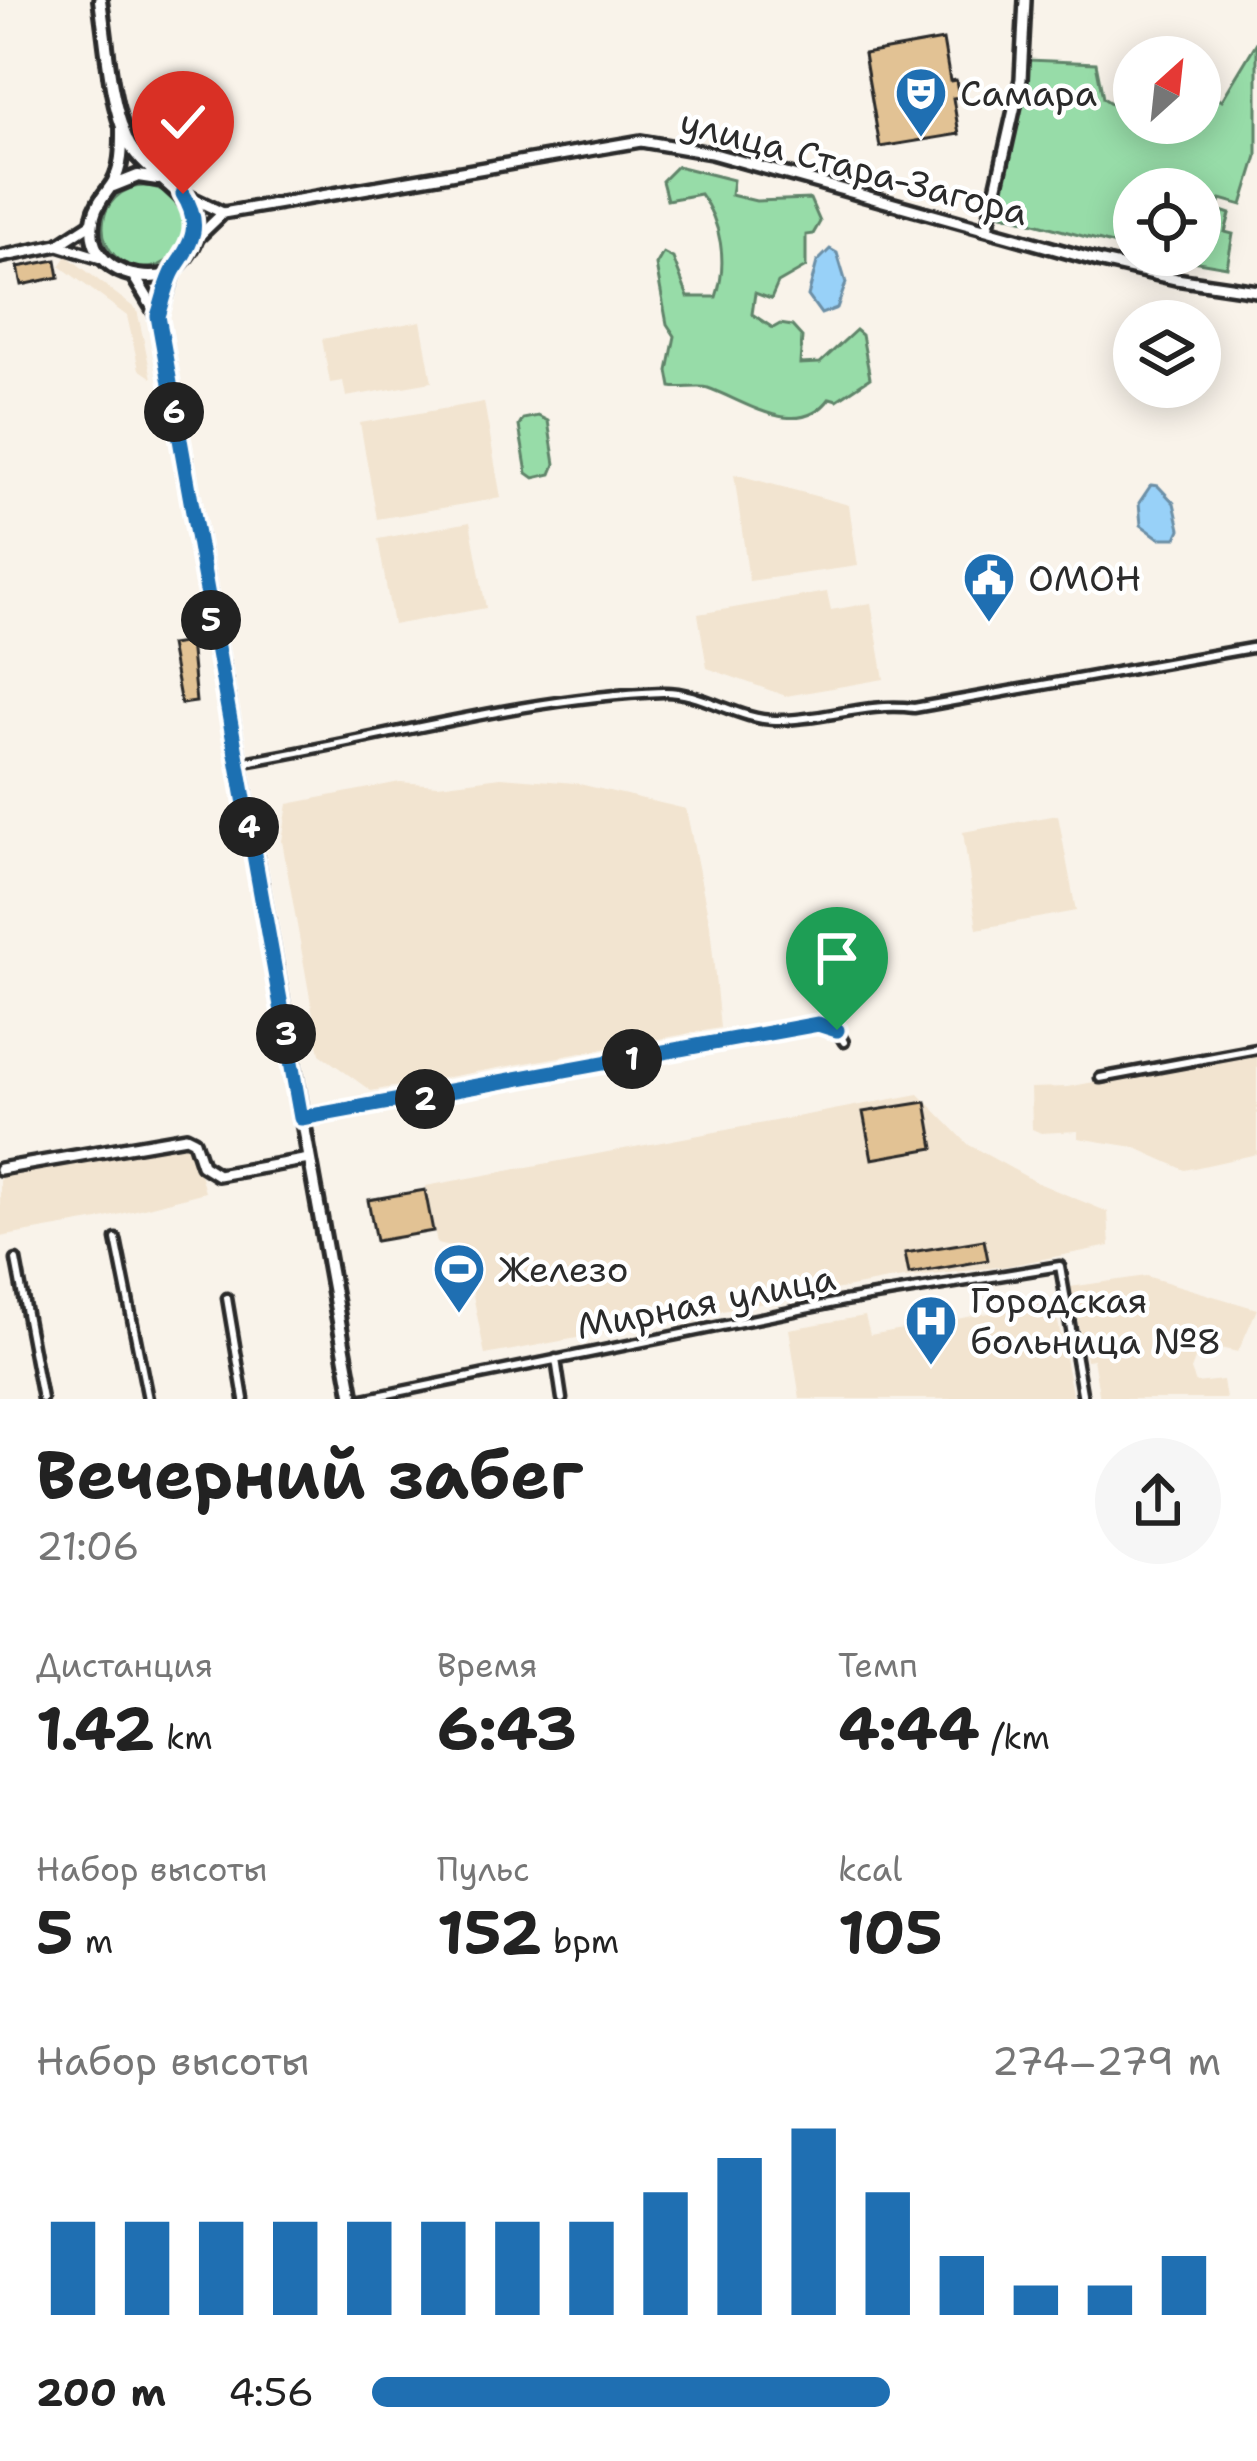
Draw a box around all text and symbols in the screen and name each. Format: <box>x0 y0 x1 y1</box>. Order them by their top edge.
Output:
north arrow <box>1113 36 1221 144</box>
map controls <box>1113 36 1221 408</box>
theatre icon: Самара <box>893 65 949 139</box>
place label: Самара <box>960 69 1097 118</box>
pin <box>132 71 234 194</box>
icon: check <box>150 89 216 155</box>
street label: улица Стара-Загора <box>675 97 1033 237</box>
button: locate <box>1113 168 1221 276</box>
button: layers <box>1113 300 1221 408</box>
pin: 6 <box>144 382 204 442</box>
text: 6 <box>162 389 186 434</box>
public building icon: ОМОН <box>961 550 1017 624</box>
place label: ОМОН <box>1028 554 1141 603</box>
pin: 5 <box>181 590 241 650</box>
text: 5 <box>201 597 221 642</box>
pin: 4 <box>219 797 279 857</box>
text: 4 <box>237 804 261 849</box>
pin <box>786 907 888 1030</box>
icon: arrive <box>804 925 870 991</box>
pin: 3 <box>256 1004 316 1064</box>
text: 3 <box>274 1011 298 1056</box>
pin: 1 <box>602 1029 662 1089</box>
text: 1 <box>624 1036 640 1081</box>
pin: 2 <box>395 1069 455 1129</box>
text: 2 <box>413 1076 437 1121</box>
sports icon: Железо <box>431 1241 487 1315</box>
place label: Железо <box>498 1245 629 1294</box>
street label: Мирная улица <box>572 1253 840 1351</box>
place label: Городская больница №8 <box>970 1276 1222 1366</box>
hospital icon: Городская больница №8 <box>903 1293 959 1367</box>
text: Вечерний забег <box>36 1431 583 1519</box>
button: share <box>1095 1438 1221 1564</box>
text: 21:06 <box>36 1520 140 1572</box>
text: Дистанция <box>36 1643 213 1688</box>
text: Время <box>437 1643 538 1688</box>
text: Темп <box>838 1643 918 1688</box>
text: 1.42 <box>36 1688 155 1768</box>
text: 6:43 <box>437 1688 577 1768</box>
text: 4:44 <box>838 1688 980 1768</box>
text: km <box>155 1715 213 1760</box>
text: /km <box>980 1715 1050 1760</box>
text: Набор высоты <box>36 1847 268 1892</box>
text: Пульс <box>437 1847 530 1892</box>
text: kcal <box>838 1847 902 1892</box>
text: 5 <box>36 1892 74 1972</box>
text: 152 <box>437 1892 542 1972</box>
text: 105 <box>838 1892 943 1972</box>
text: m <box>74 1919 113 1964</box>
text: bpm <box>542 1919 619 1964</box>
text: Набор высоты <box>36 2035 310 2087</box>
text: 274–279 m <box>992 2035 1221 2087</box>
text: 200 m <box>36 2366 166 2418</box>
text: 4:56 <box>228 2366 314 2418</box>

